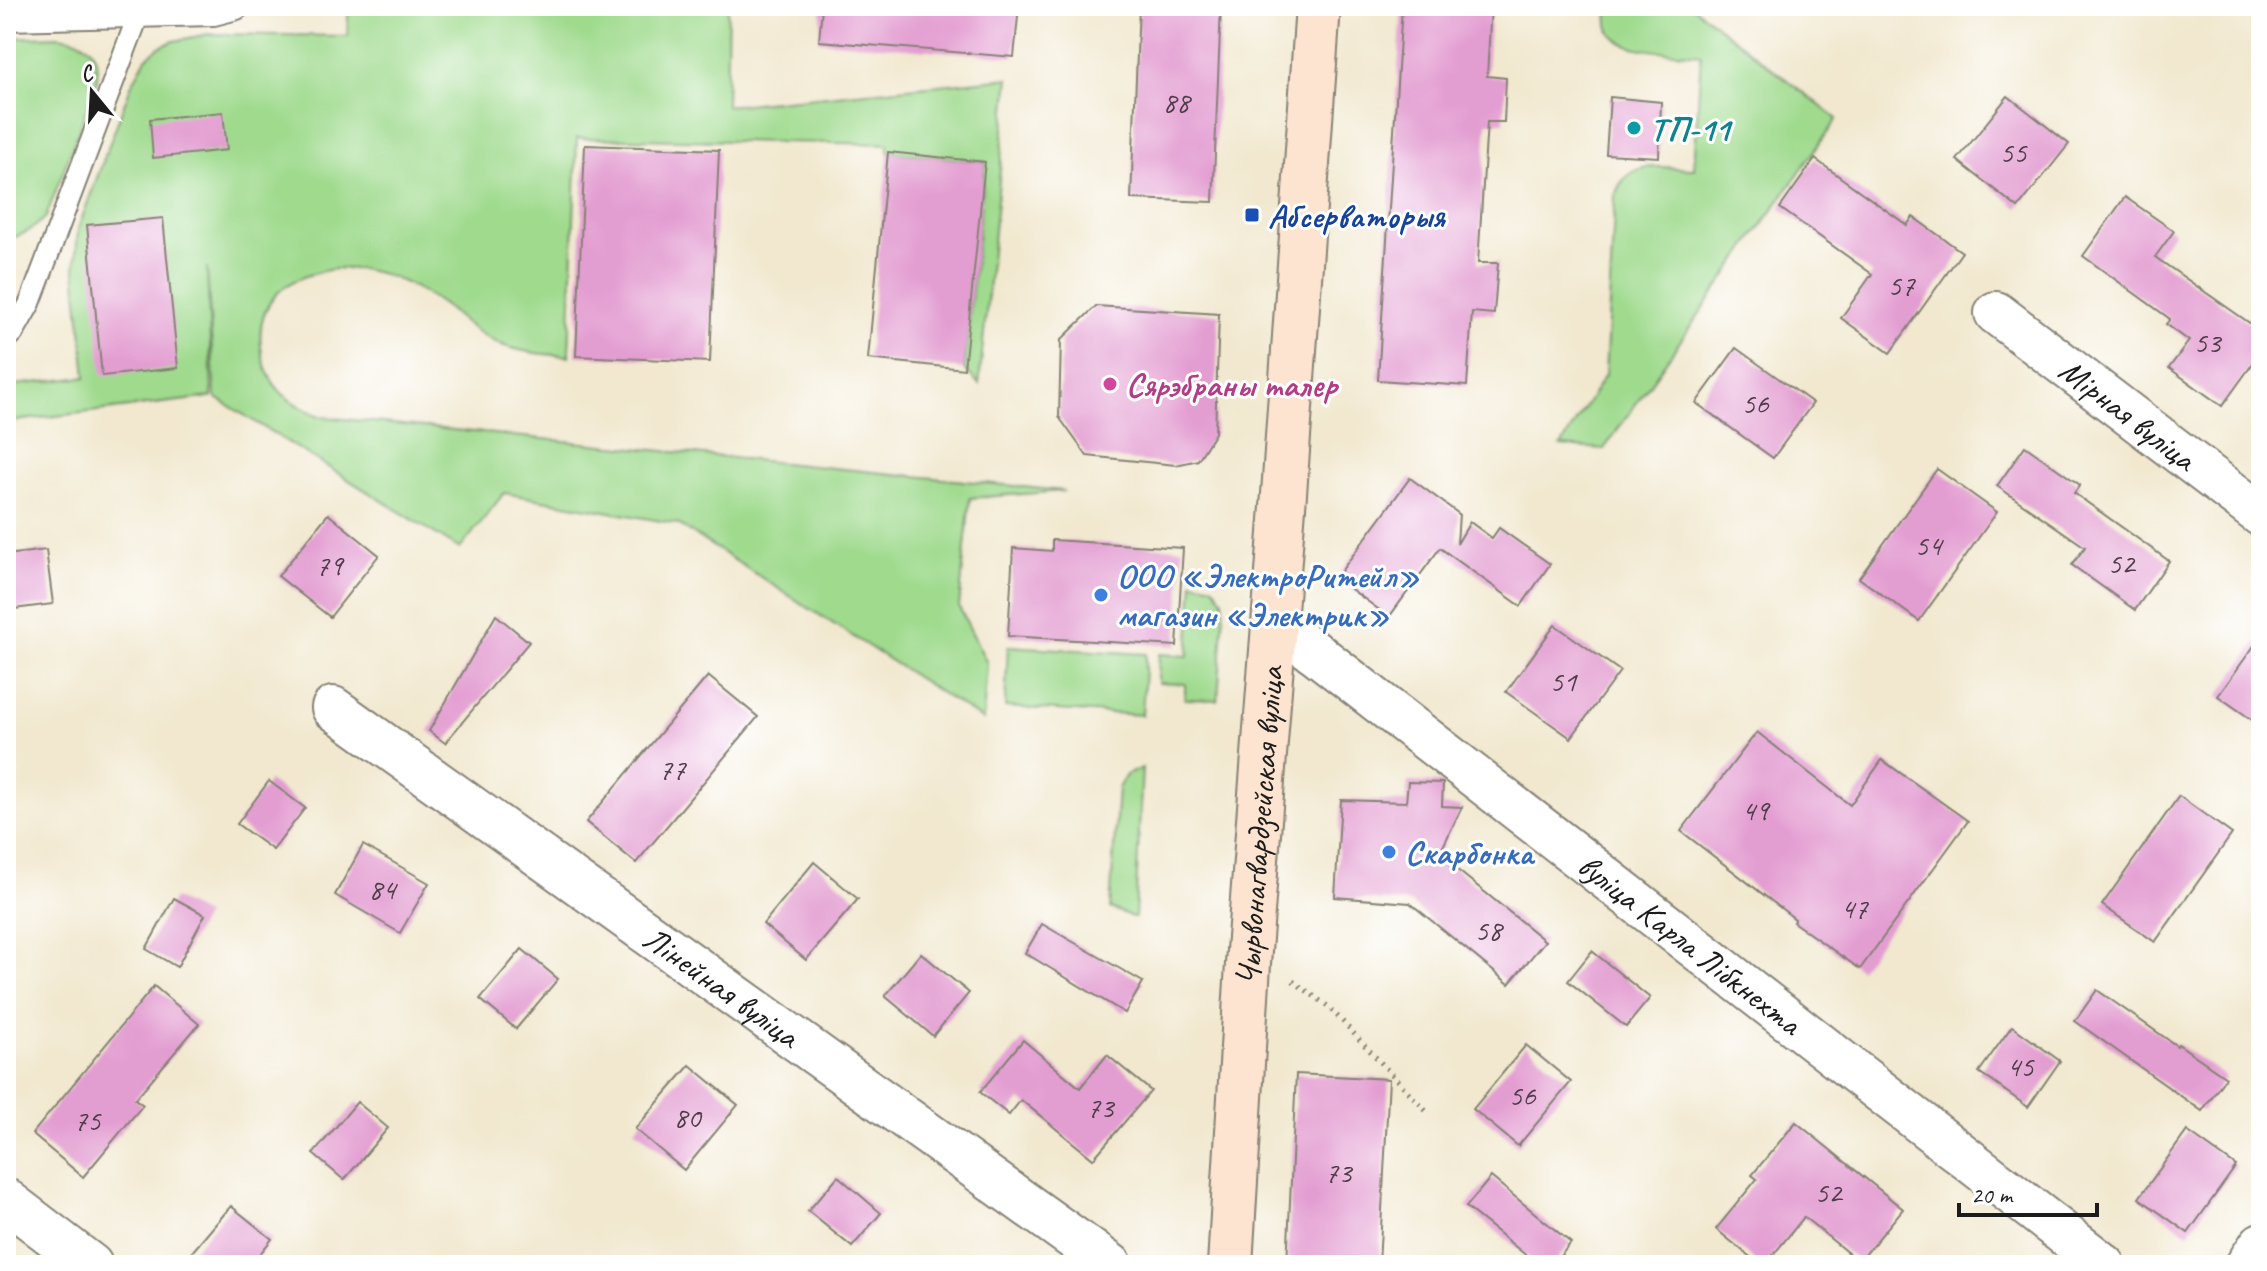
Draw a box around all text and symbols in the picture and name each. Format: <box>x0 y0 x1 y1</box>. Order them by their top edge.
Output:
north arrow <box>52 52 132 132</box>
text: С <box>77 58 99 89</box>
house number: 88 <box>1163 83 1192 121</box>
place label: ТП-11 <box>1650 107 1733 150</box>
marker: ТП-11 <box>1625 119 1643 137</box>
house number: 55 <box>2000 133 2028 171</box>
place label: Абсерваторыя <box>1268 194 1446 237</box>
marker: Абсерваторыя <box>1243 206 1261 224</box>
house number: 57 <box>1888 266 1916 304</box>
house number: 53 <box>2194 323 2223 361</box>
street label: Мірная вуліца <box>2051 348 2207 481</box>
place label: Сярэбраны талер <box>1126 363 1340 406</box>
marker: Сярэбраны талер <box>1101 375 1119 393</box>
house number: 56 <box>1742 384 1770 422</box>
house number: 54 <box>1915 526 1944 564</box>
house number: 52 <box>2108 544 2137 582</box>
house number: 79 <box>316 546 345 584</box>
place label: ООО «ЭлектроРитейл» магазин «Электрик» <box>1117 554 1419 636</box>
marker: ООО «ЭлектроРитейл» магазин «Электрик» <box>1092 586 1110 604</box>
house number: 51 <box>1550 662 1578 700</box>
street label: Чырвонагвардзейская вуліца <box>1225 663 1292 987</box>
house number: 77 <box>659 750 687 788</box>
house number: 49 <box>1742 791 1771 829</box>
place label: Скарбонка <box>1405 831 1536 874</box>
marker: Скарбонка <box>1380 843 1398 861</box>
street label: вуліца Карла Лібкнехта <box>1570 843 1812 1045</box>
house number: 84 <box>369 870 398 908</box>
house number: 47 <box>1841 889 1869 927</box>
house number: 58 <box>1475 911 1504 949</box>
street label: Лінейная вуліца <box>635 916 810 1058</box>
house number: 45 <box>2007 1047 2035 1085</box>
house number: 56 <box>1509 1076 1537 1114</box>
house number: 73 <box>1087 1088 1116 1126</box>
house number: 80 <box>674 1098 703 1136</box>
house number: 75 <box>74 1101 102 1139</box>
house number: 73 <box>1325 1153 1354 1191</box>
scale bar <box>1959 1167 2097 1217</box>
house number: 52 <box>1815 1173 1844 1211</box>
text: 20 m <box>1971 1180 2014 1210</box>

